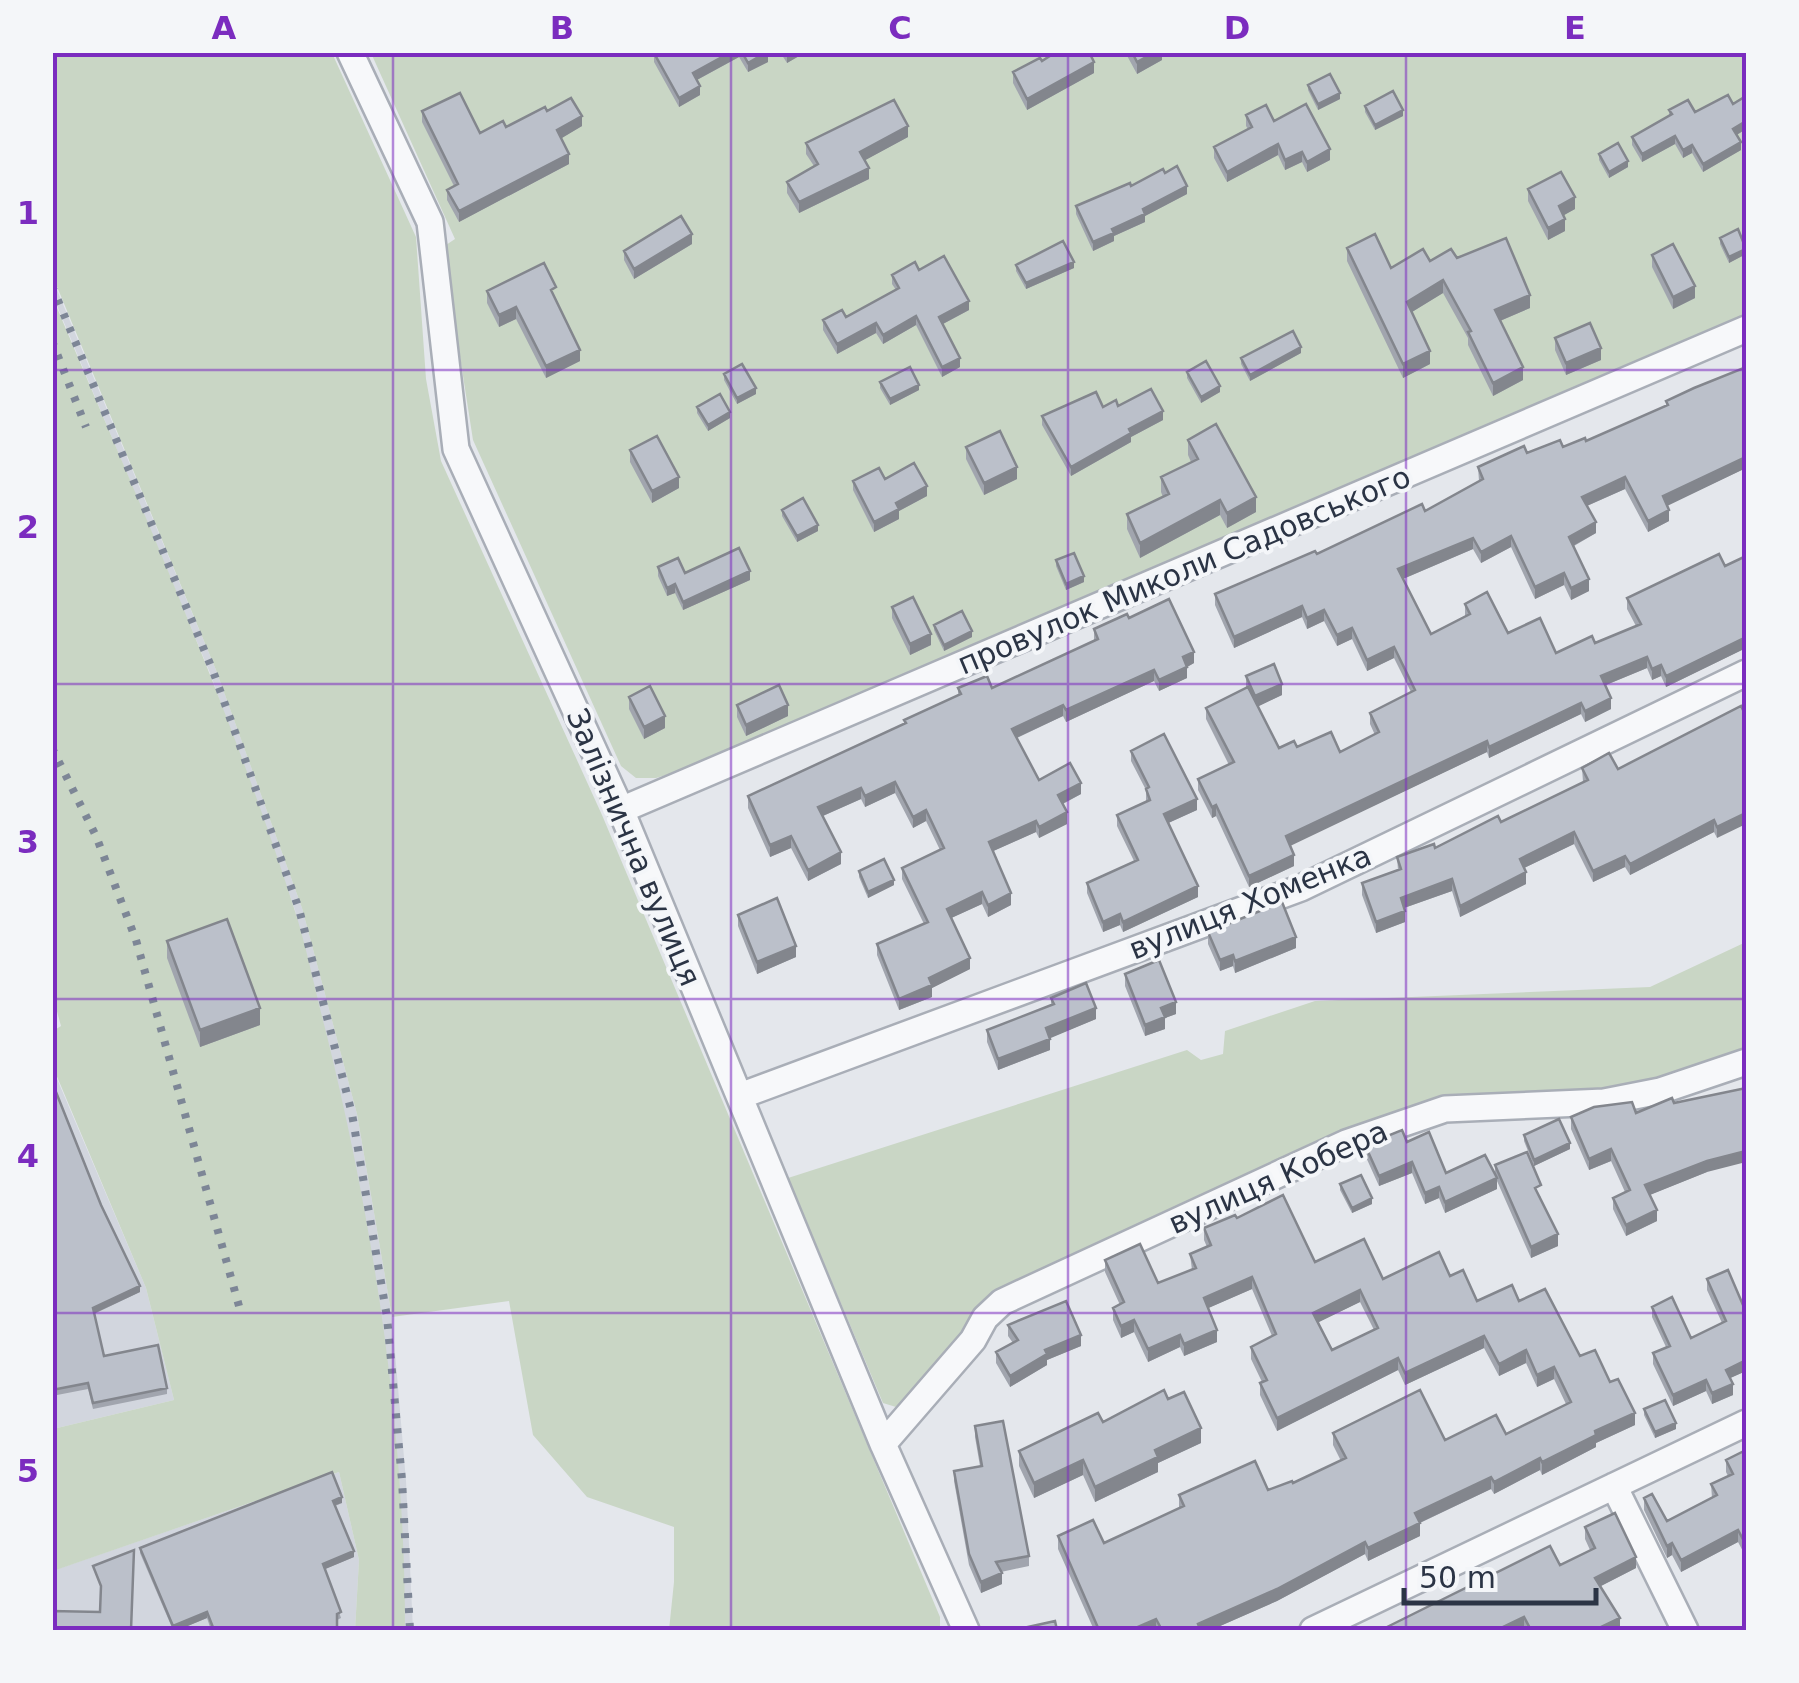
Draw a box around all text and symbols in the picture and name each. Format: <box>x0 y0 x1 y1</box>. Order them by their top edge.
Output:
text: A <box>212 9 237 47</box>
text: B <box>550 9 574 47</box>
text: C <box>888 9 912 47</box>
text: D <box>1224 9 1250 47</box>
text: E <box>1564 9 1586 47</box>
text: 1 <box>17 194 39 232</box>
street label: провулок Миколи Садовського <box>952 458 1416 682</box>
text: 2 <box>17 508 39 546</box>
street label: Залізнична вулиця <box>560 703 708 991</box>
text: 3 <box>17 823 39 861</box>
street label: вулиця Хоменка <box>1124 837 1376 967</box>
street label: вулиця Кобера <box>1163 1113 1393 1241</box>
text: 4 <box>17 1137 39 1175</box>
text: 5 <box>17 1452 39 1490</box>
scale bar <box>1404 1543 1596 1605</box>
text: 50 m <box>1419 1560 1496 1595</box>

